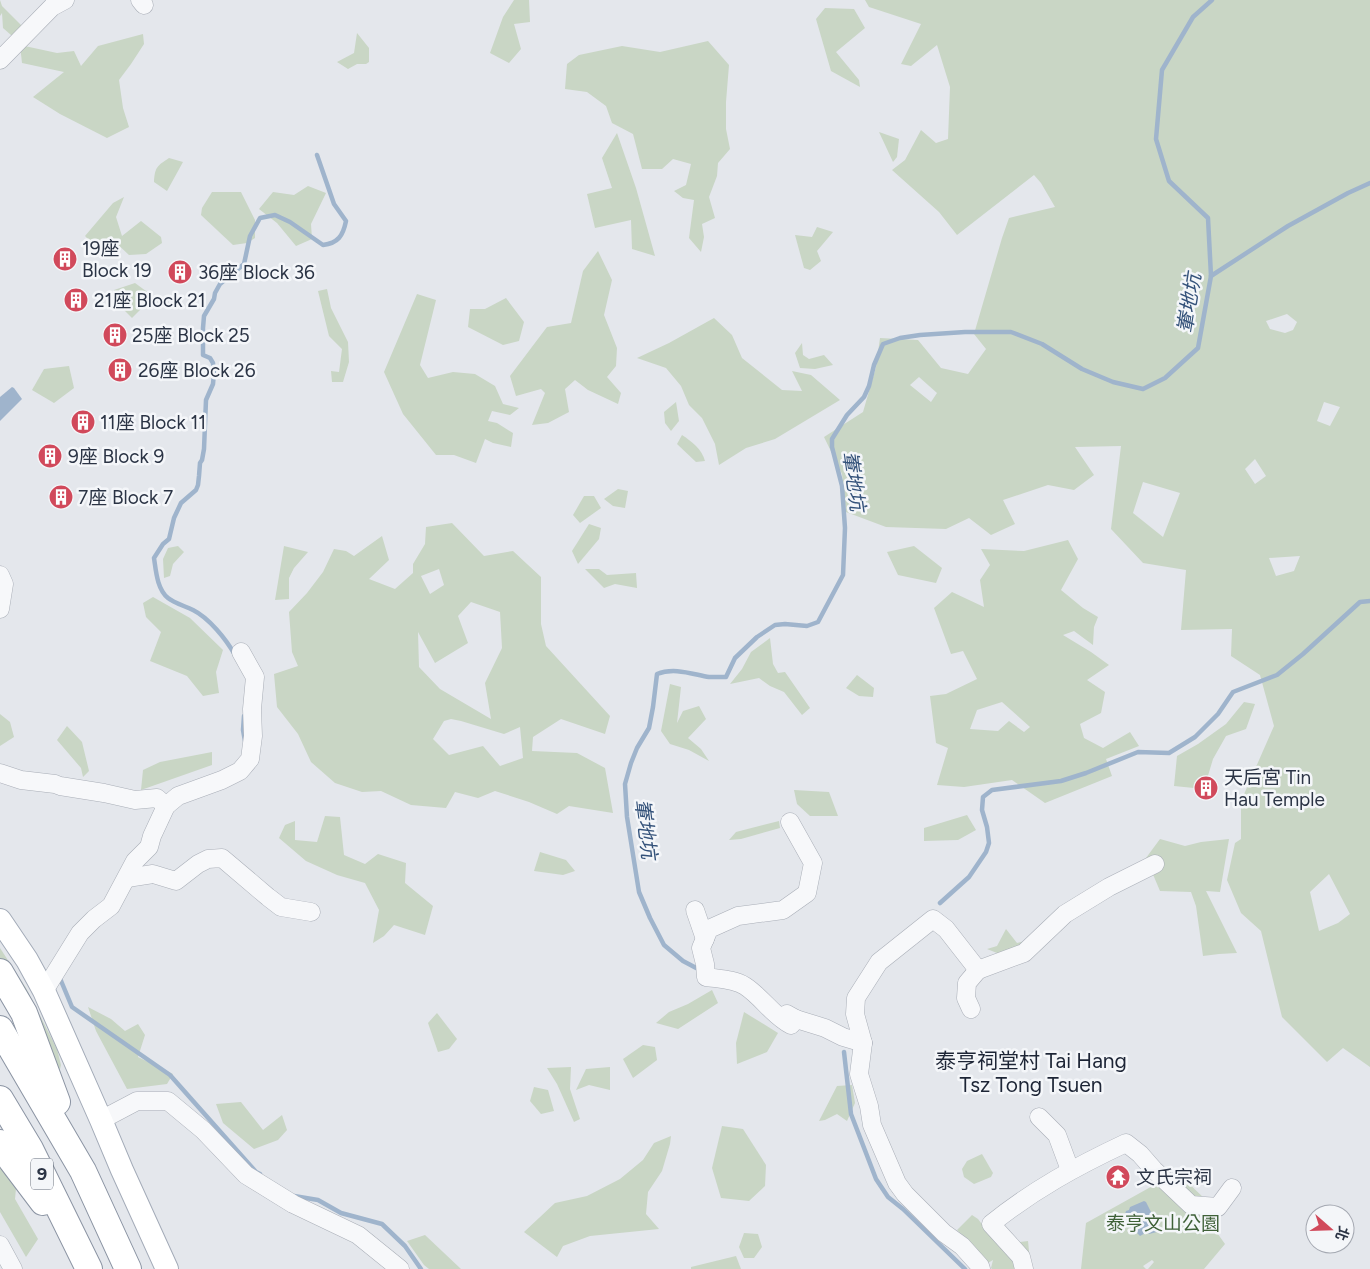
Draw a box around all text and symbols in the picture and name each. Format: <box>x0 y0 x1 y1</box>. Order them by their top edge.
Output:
place label: 19座 Block 19 <box>82 237 152 282</box>
building icon: 19座 Block 19 <box>52 246 78 272</box>
building icon: 36座 Block 36 <box>167 259 193 285</box>
place label: 36座 Block 36 <box>198 261 315 284</box>
water label: 輋地坑 <box>1172 269 1206 335</box>
building icon: 21座 Block 21 <box>63 287 89 313</box>
place label: 21座 Block 21 <box>94 289 206 312</box>
building icon: 25座 Block 25 <box>102 322 128 348</box>
place label: 25座 Block 25 <box>132 324 250 347</box>
building icon: 26座 Block 26 <box>107 357 133 383</box>
place label: 26座 Block 26 <box>138 359 256 382</box>
building icon: 11座 Block 11 <box>70 409 96 435</box>
place label: 11座 Block 11 <box>100 411 206 434</box>
building icon: 9座 Block 9 <box>37 443 63 469</box>
place label: 9座 Block 9 <box>68 445 164 468</box>
water label: 輋地坑 <box>838 450 870 515</box>
building icon: 7座 Block 7 <box>48 484 74 510</box>
place label: 7座 Block 7 <box>78 486 173 509</box>
place label: 天后宮 Tin Hau Temple <box>1224 766 1325 811</box>
building icon: 天后宮 Tin Hau Temple <box>1193 775 1219 801</box>
water label: 輋地坑 <box>630 798 662 863</box>
district label: 泰亨祠堂村 Tai Hang Tsz Tong Tsuen <box>935 1048 1127 1097</box>
road number: 9 <box>31 1158 53 1190</box>
temple icon: 文氏宗祠 <box>1105 1164 1131 1190</box>
place label: 文氏宗祠 <box>1136 1166 1212 1189</box>
north arrow <box>1305 1204 1355 1254</box>
park label: 泰亨文山公園 <box>1106 1212 1220 1235</box>
text: 北 <box>1331 1224 1352 1243</box>

